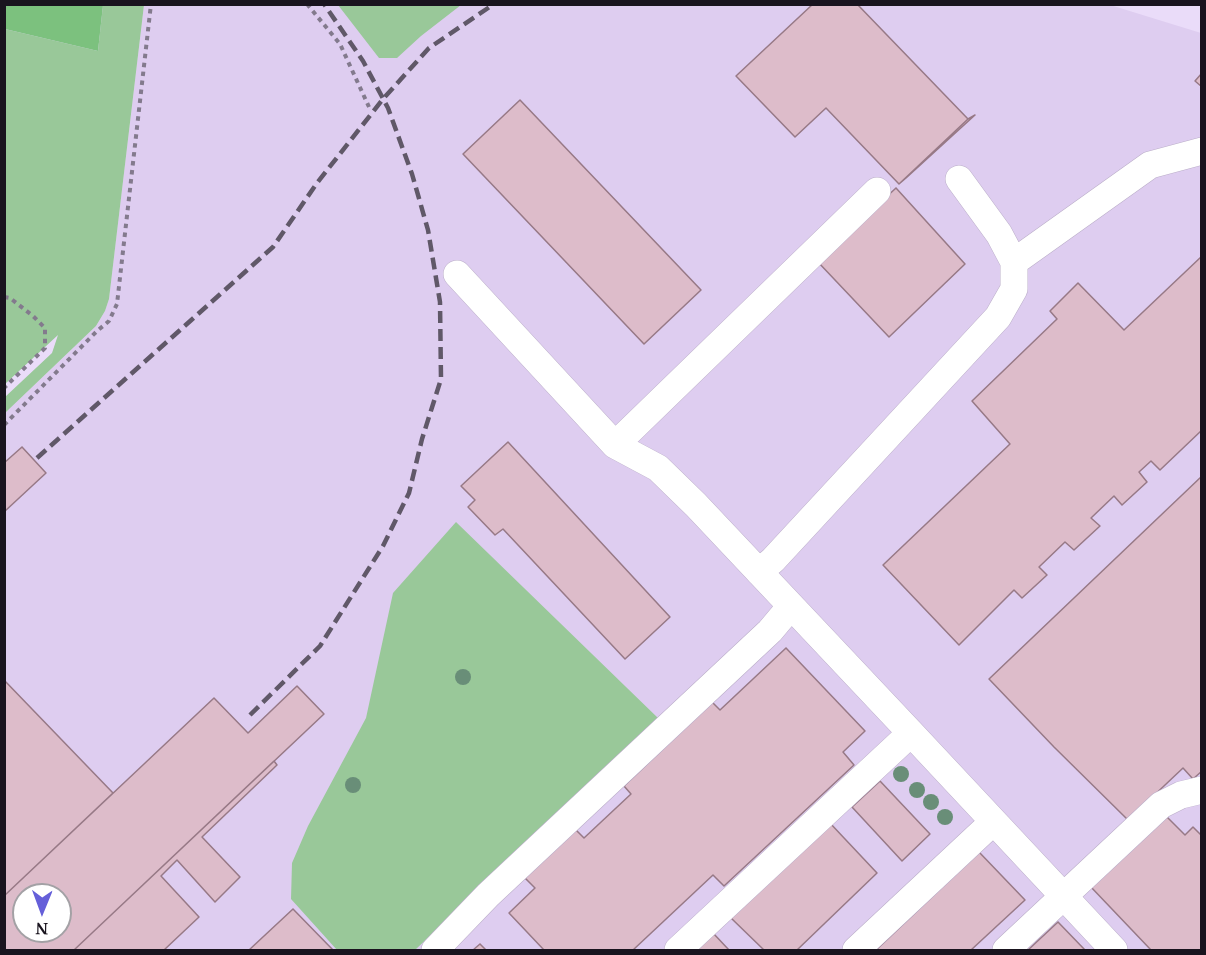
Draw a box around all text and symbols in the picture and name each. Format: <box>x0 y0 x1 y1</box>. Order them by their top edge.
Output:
north arrow <box>12 883 72 943</box>
text: N <box>35 918 48 940</box>

